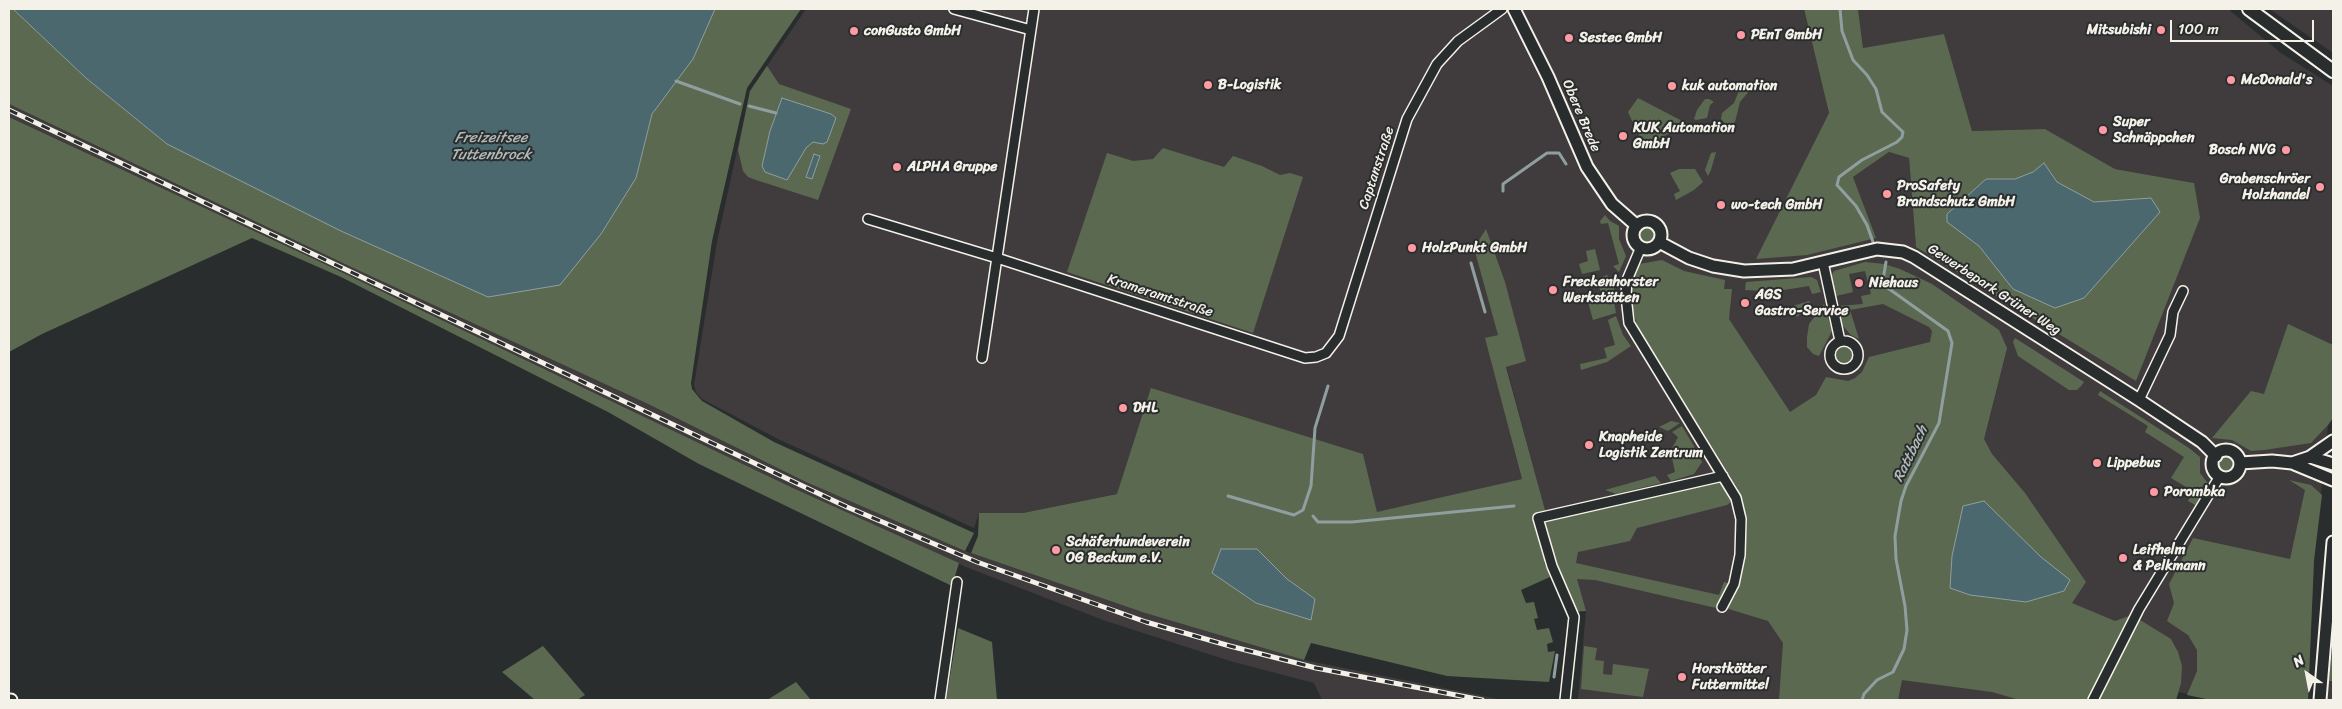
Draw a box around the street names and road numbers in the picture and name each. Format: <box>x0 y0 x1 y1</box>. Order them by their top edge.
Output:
street label: Obere Brede <box>1558 77 1604 155</box>
street label: Captanstraße <box>1356 124 1398 212</box>
street label: Gewerbepark Grüner Weg <box>1924 241 2064 339</box>
street label: Krameramtstraße <box>1105 271 1215 321</box>

